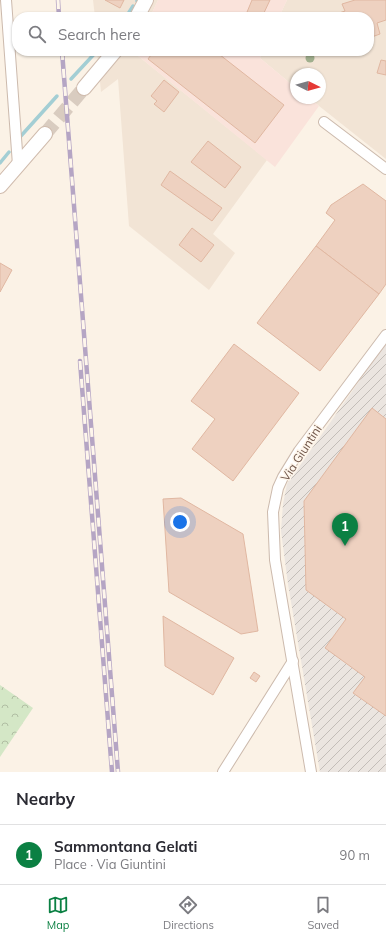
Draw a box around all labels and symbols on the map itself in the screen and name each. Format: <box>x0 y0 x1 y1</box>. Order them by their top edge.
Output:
north arrow <box>290 68 326 104</box>
street label: Via Giuntini <box>277 422 325 484</box>
your location <box>170 512 190 532</box>
pin: 1 <box>332 513 358 546</box>

